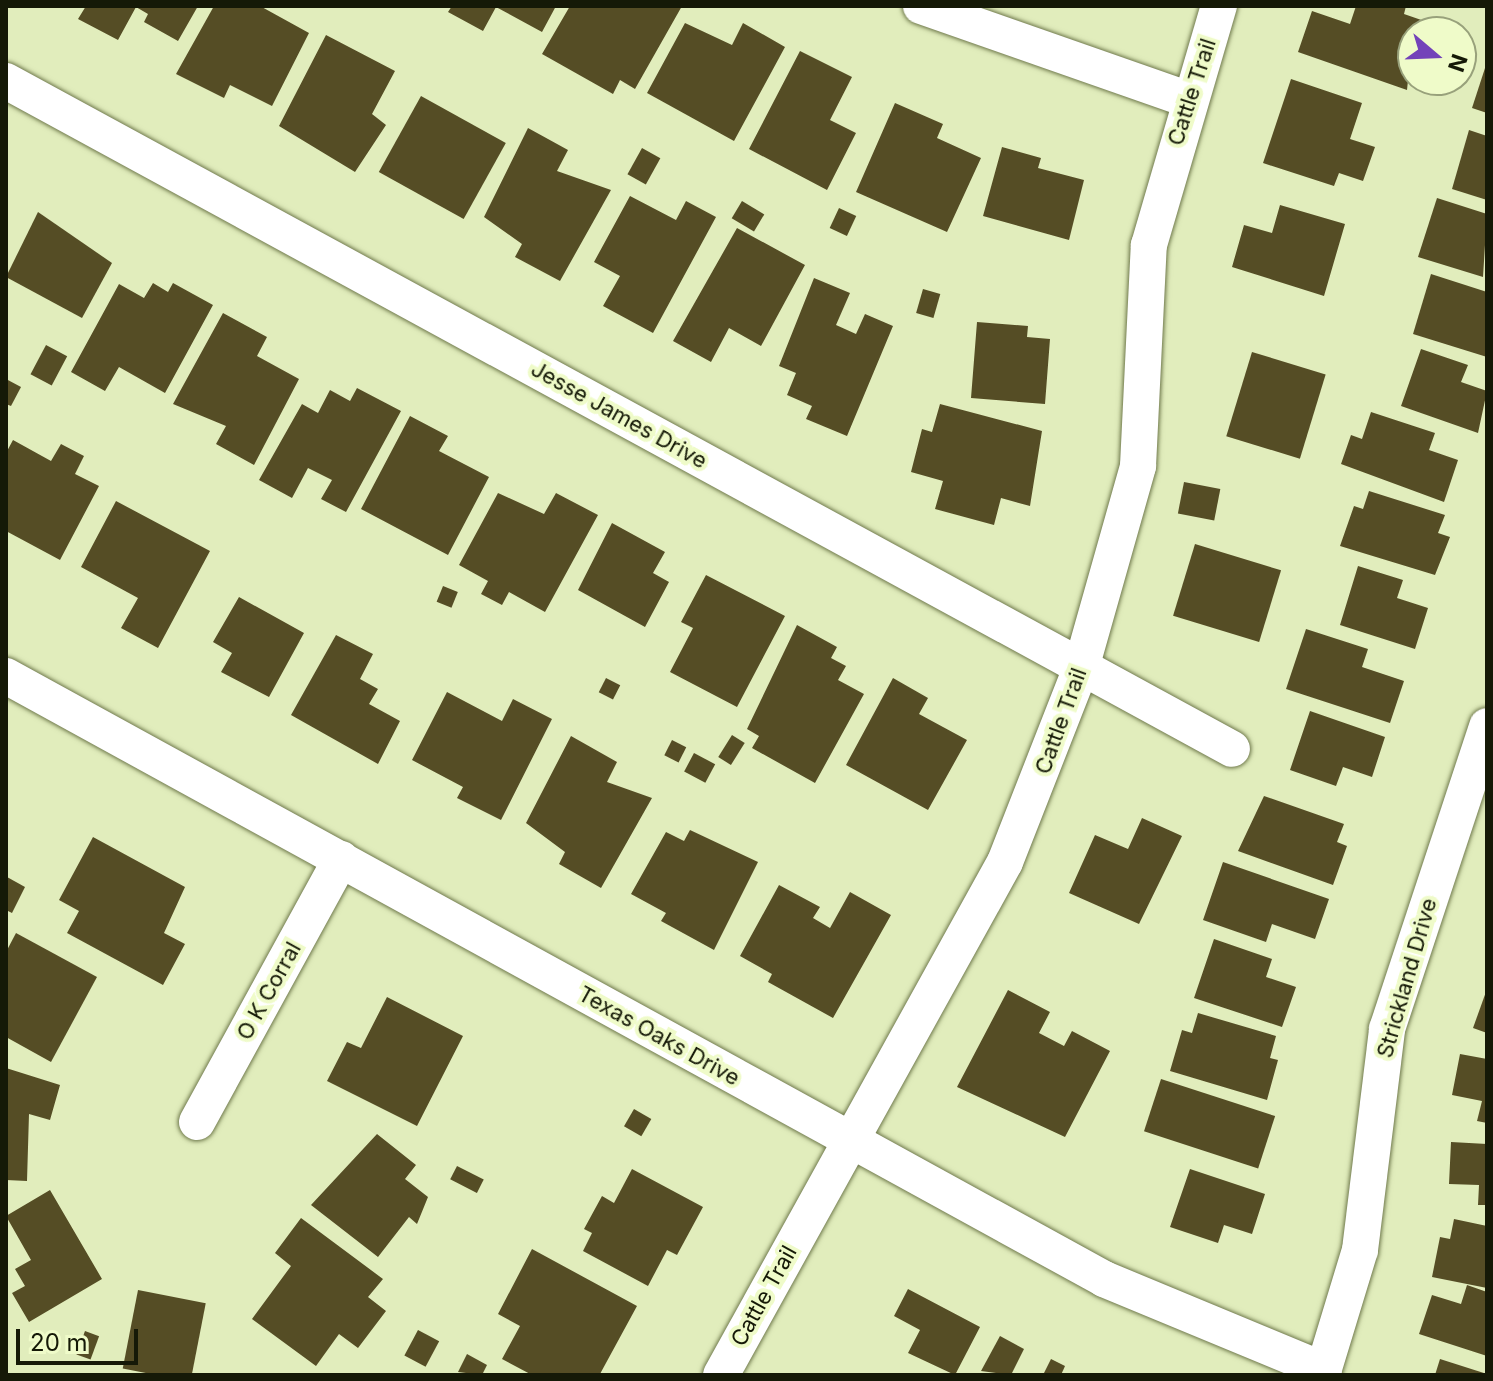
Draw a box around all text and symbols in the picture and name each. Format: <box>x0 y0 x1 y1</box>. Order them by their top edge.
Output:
north arrow <box>1397 16 1477 96</box>
street label: Cattle Trail <box>1162 35 1222 149</box>
text: N <box>1443 51 1473 75</box>
street label: Jesse James Drive <box>526 356 712 474</box>
street label: Cattle Trail <box>1030 664 1092 778</box>
street label: Strickland Drive <box>1372 895 1442 1061</box>
street label: O K Corral <box>231 937 307 1045</box>
street label: Texas Oaks Drive <box>574 981 744 1091</box>
street label: Cattle Trail <box>726 1241 802 1351</box>
scale bar <box>20 1313 142 1363</box>
text: 20 m <box>30 1328 88 1357</box>

